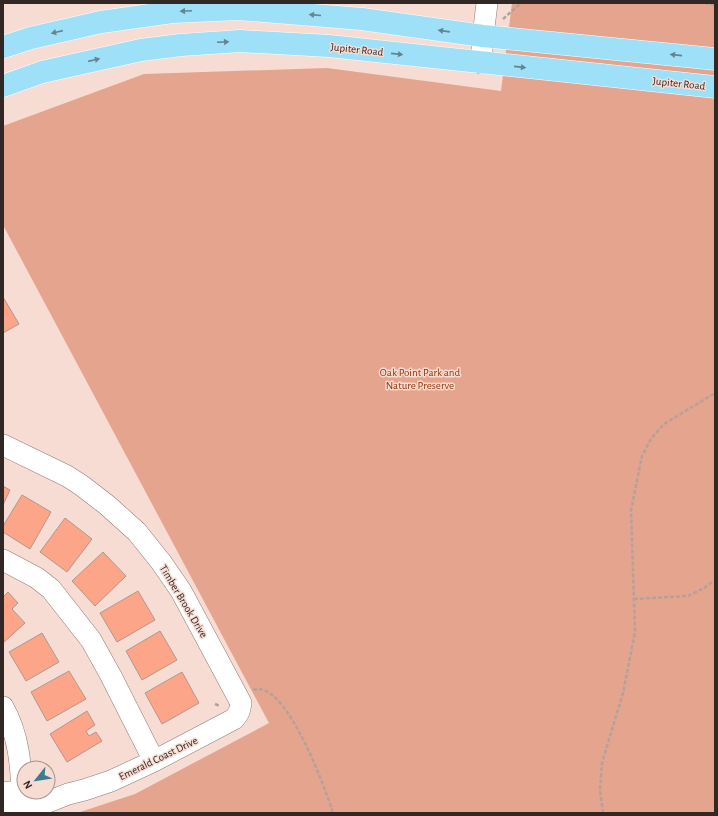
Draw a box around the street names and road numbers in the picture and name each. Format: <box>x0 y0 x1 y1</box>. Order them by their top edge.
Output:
street label: Jupiter Road <box>330 41 384 58</box>
street label: Jupiter Road <box>652 75 706 92</box>
street label: Timber Brook Drive <box>158 563 210 640</box>
street label: Emerald Coast Drive <box>117 735 199 782</box>

